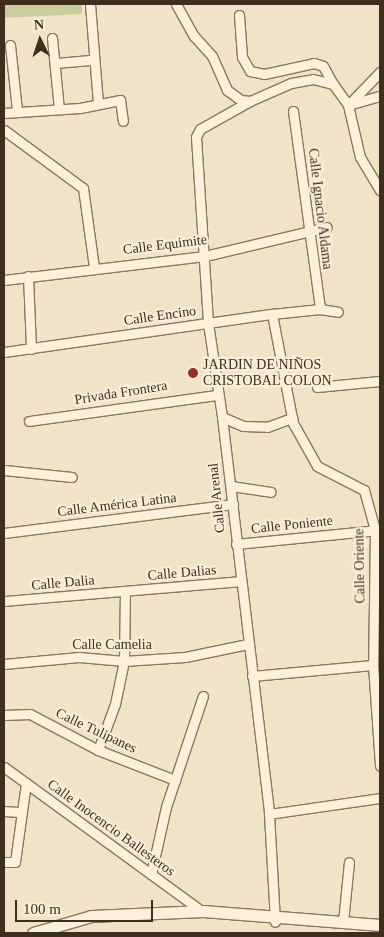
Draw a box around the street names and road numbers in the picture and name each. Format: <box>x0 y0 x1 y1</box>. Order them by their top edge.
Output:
street label: Calle Ignacio Aldama <box>304 147 336 271</box>
street label: Calle Equimite <box>122 232 208 258</box>
street label: Calle Encino <box>123 303 197 329</box>
street label: Privada Frontera <box>73 377 169 409</box>
street label: Calle Arenal <box>205 462 229 534</box>
street label: Calle América Latina <box>56 489 178 521</box>
street label: Calle Poniente <box>250 512 334 538</box>
street label: Calle Oriente <box>351 528 369 604</box>
street label: Calle Dalias <box>147 562 217 584</box>
street label: Calle Dalia <box>31 572 95 594</box>
street label: Calle Camelia <box>72 637 152 653</box>
street label: Calle Tulipanes <box>53 705 139 757</box>
street label: Calle Inocencio Ballesteros <box>44 776 178 880</box>

